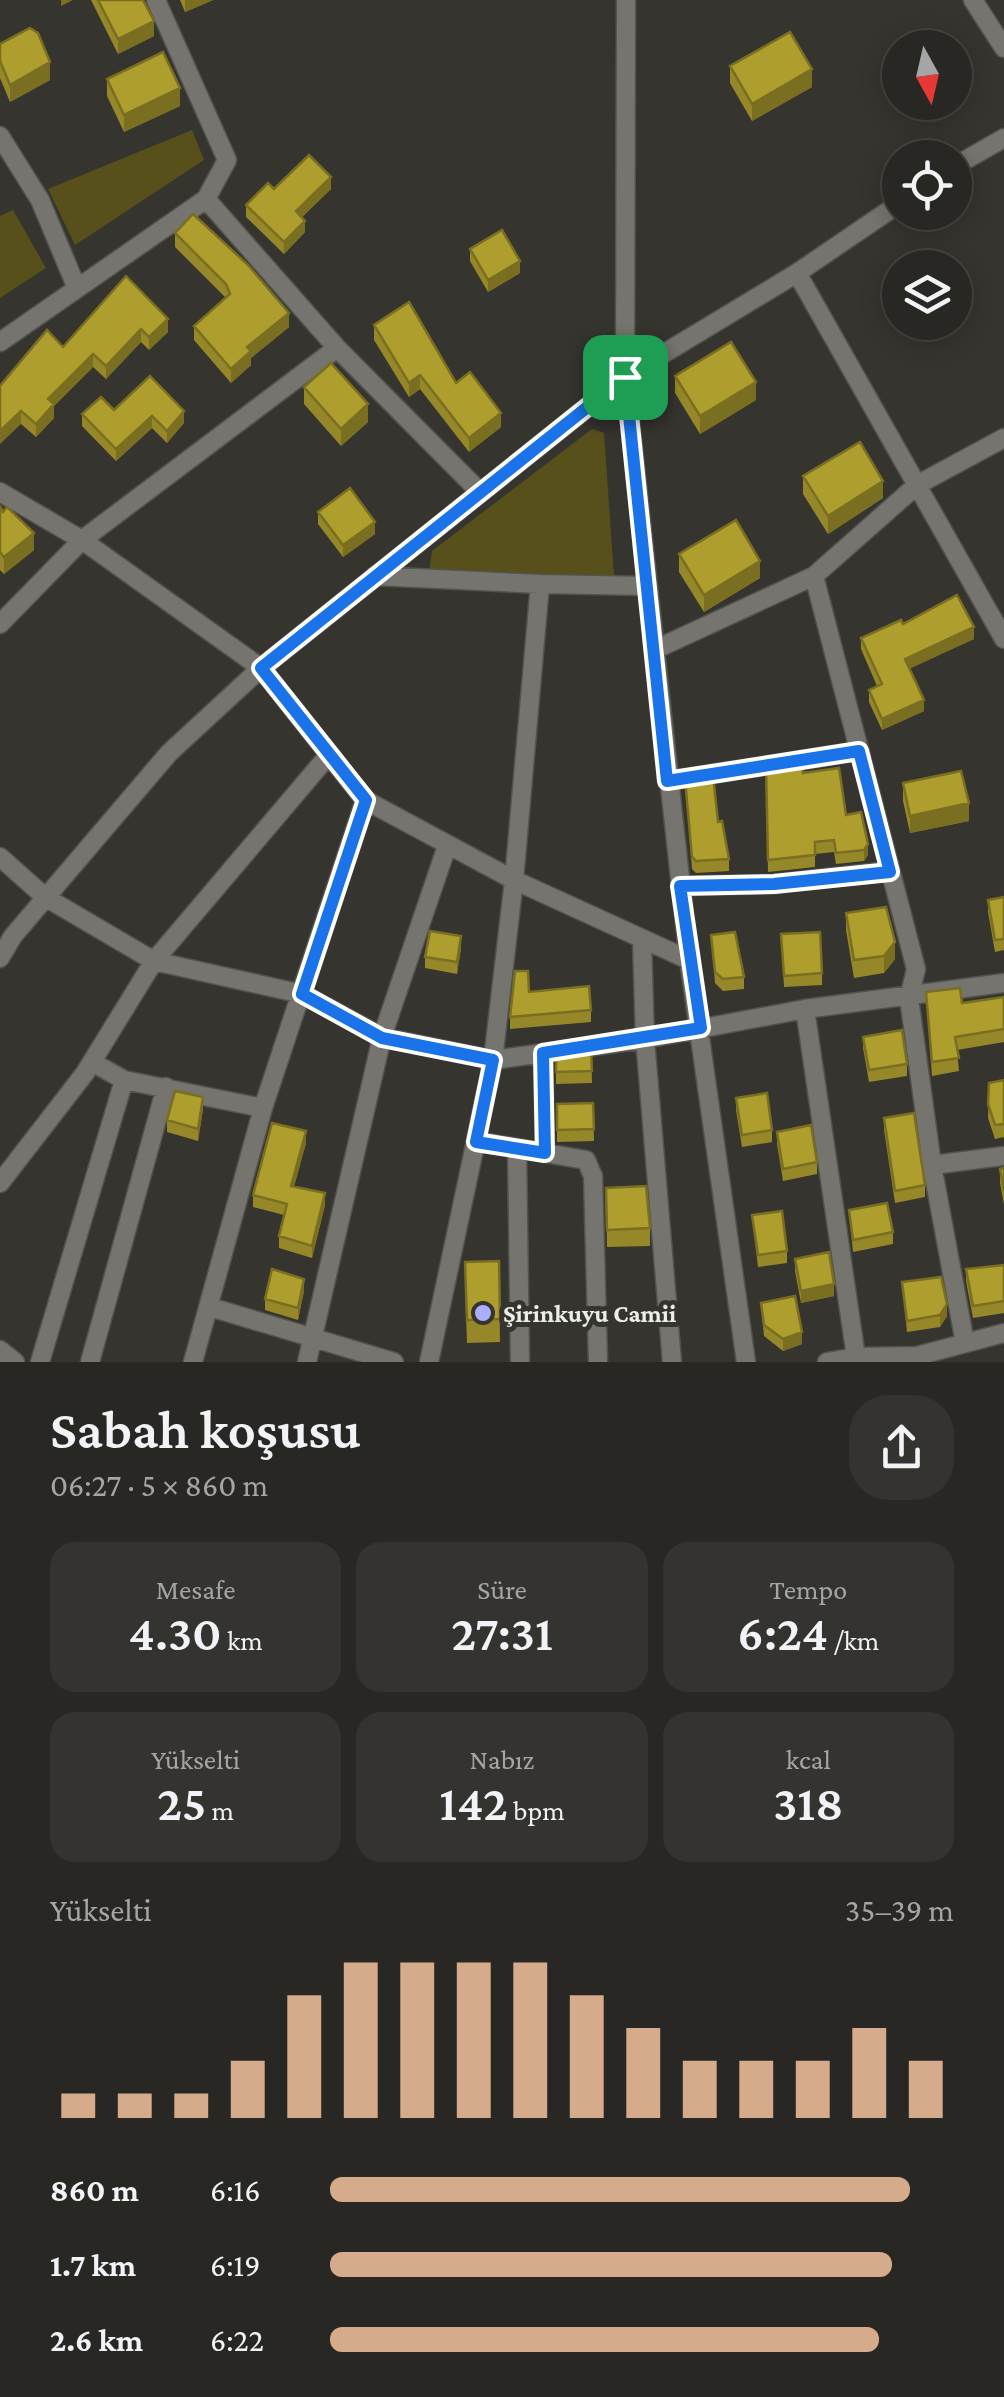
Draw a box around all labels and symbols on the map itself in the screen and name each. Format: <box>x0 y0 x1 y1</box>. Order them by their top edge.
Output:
north arrow <box>882 30 972 120</box>
pin <box>583 335 668 420</box>
place label: Şirinkuyu Camii <box>503 1300 676 1327</box>
marker: Şirinkuyu Camii <box>472 1302 494 1324</box>

